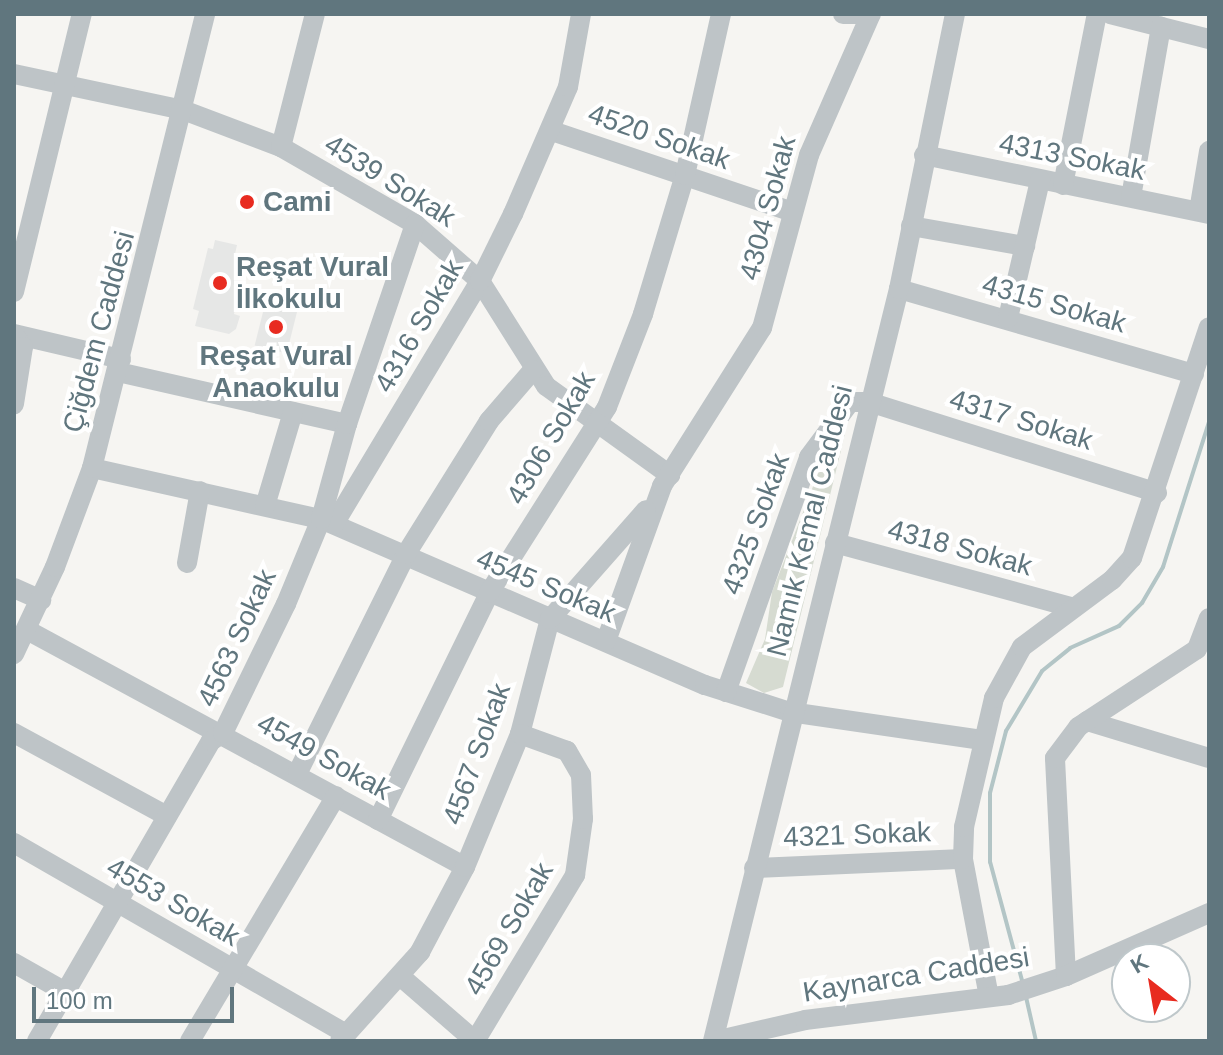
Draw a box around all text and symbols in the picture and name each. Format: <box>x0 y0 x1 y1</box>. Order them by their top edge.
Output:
street label: 4520 Sokak <box>584 97 734 177</box>
street label: 4313 Sokak <box>996 126 1148 188</box>
street label: 4539 Sokak <box>318 128 462 234</box>
street label: 4304 Sokak <box>733 132 803 284</box>
place label: Cami <box>263 185 331 219</box>
marker: Cami <box>238 193 256 211</box>
street label: Çiğdem Caddesi <box>56 228 142 436</box>
place label: Reşat Vural İlkokulu <box>236 250 389 316</box>
street label: 4316 Sokak <box>367 254 471 398</box>
street label: 4315 Sokak <box>978 267 1130 341</box>
marker: Reşat Vural İlkokulu <box>211 274 229 292</box>
marker: Reşat Vural Anaokulu <box>267 318 285 336</box>
place label: Reşat Vural Anaokulu <box>199 339 353 405</box>
street label: 4306 Sokak <box>499 366 603 510</box>
street label: Namık Kemal Caddesi <box>760 382 860 660</box>
street label: 4317 Sokak <box>945 382 1097 458</box>
street label: 4325 Sokak <box>715 449 797 599</box>
street label: 4318 Sokak <box>884 513 1036 583</box>
street label: 4545 Sokak <box>471 542 621 630</box>
street label: 4563 Sokak <box>191 564 283 712</box>
street label: 4567 Sokak <box>436 679 518 829</box>
street label: 4549 Sokak <box>251 706 397 808</box>
street label: 4321 Sokak <box>783 816 931 854</box>
street label: 4553 Sokak <box>101 850 245 954</box>
street label: 4569 Sokak <box>457 857 561 1001</box>
street label: Kaynarca Caddesi <box>800 941 1032 1009</box>
north arrow <box>1111 943 1191 1023</box>
text: K <box>1126 949 1153 979</box>
scale bar <box>36 971 238 1021</box>
text: 100 m <box>46 987 113 1014</box>

